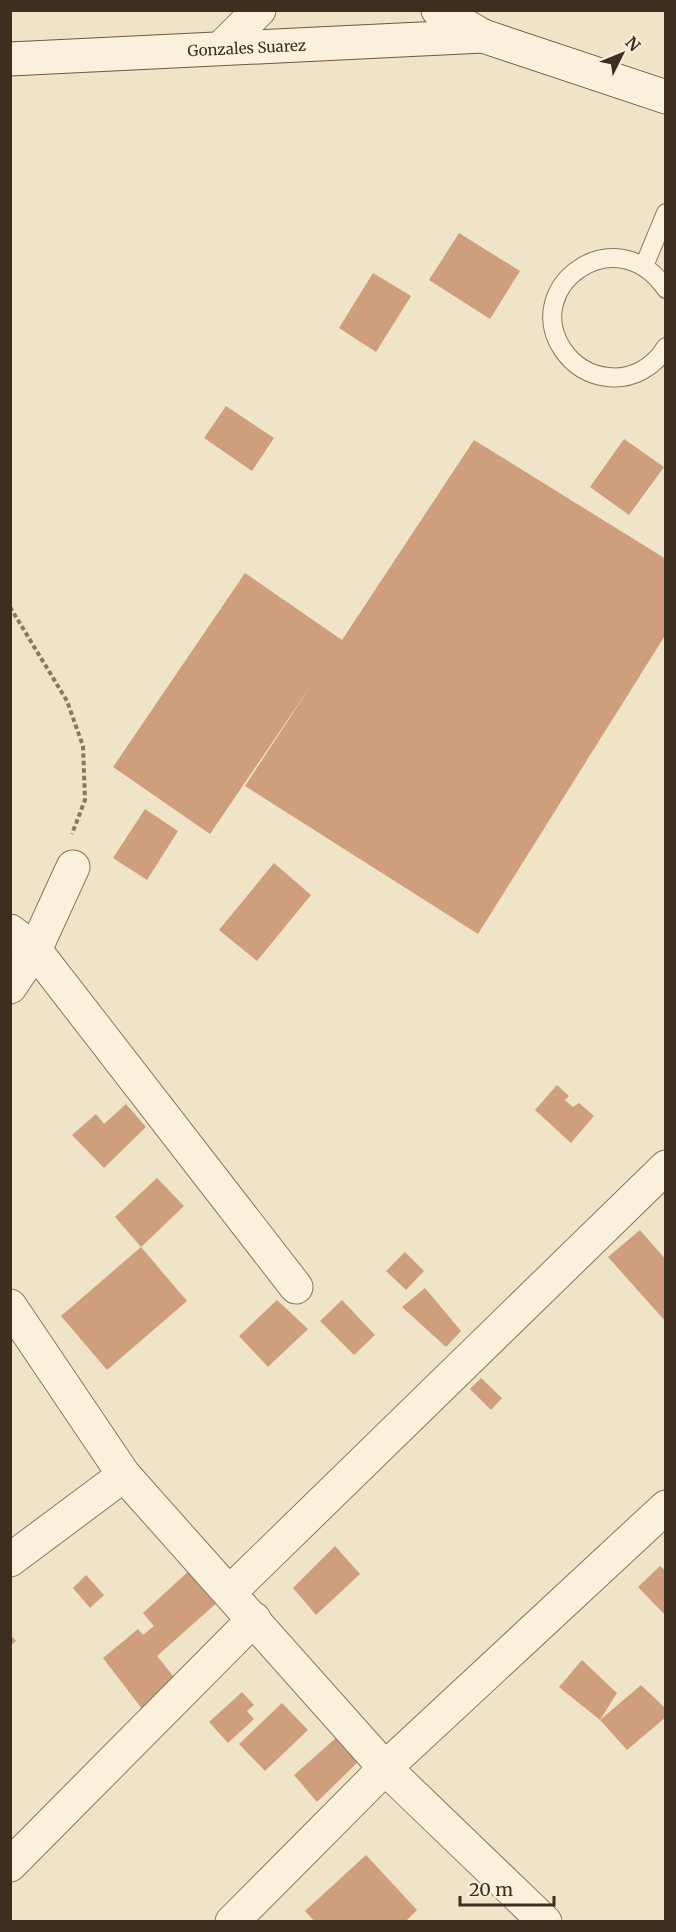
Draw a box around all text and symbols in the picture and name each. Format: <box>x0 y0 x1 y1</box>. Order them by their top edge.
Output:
north arrow <box>592 24 652 84</box>
text: N <box>621 32 645 55</box>
street label: Gonzales Suarez <box>187 35 306 60</box>
scale bar <box>460 1869 554 1907</box>
text: 20 m <box>469 1878 513 1901</box>

